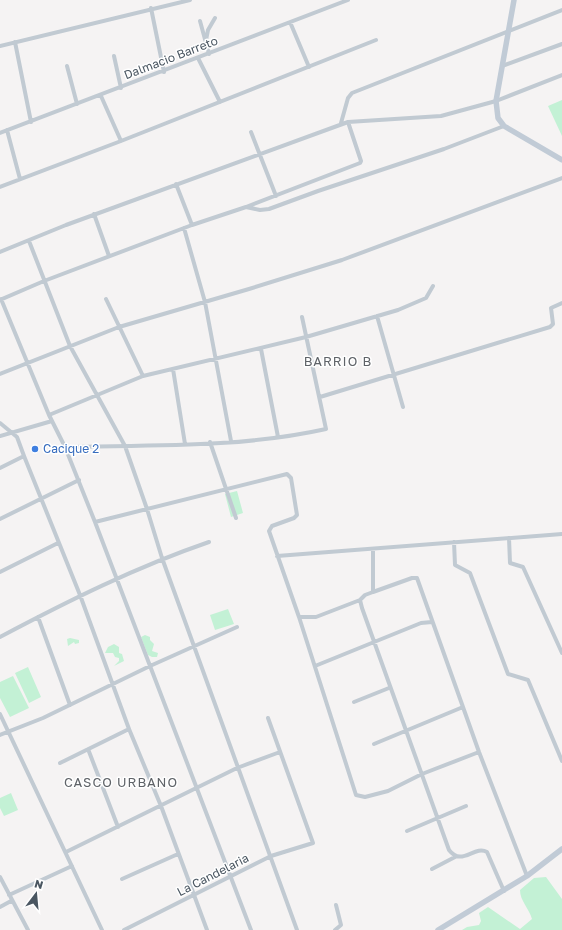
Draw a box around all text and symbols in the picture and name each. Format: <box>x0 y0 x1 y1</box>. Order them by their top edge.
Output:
street label: Dalmacio Barreto <box>122 33 220 82</box>
district label: BARRIO B <box>304 353 372 369</box>
place label: Cacique 2 <box>43 441 99 456</box>
marker: Cacique 2 <box>30 444 40 454</box>
district label: CASCO URBANO <box>64 774 178 790</box>
street label: La Candelaria <box>174 850 251 899</box>
north arrow <box>16 874 56 914</box>
text: N <box>33 877 45 891</box>

